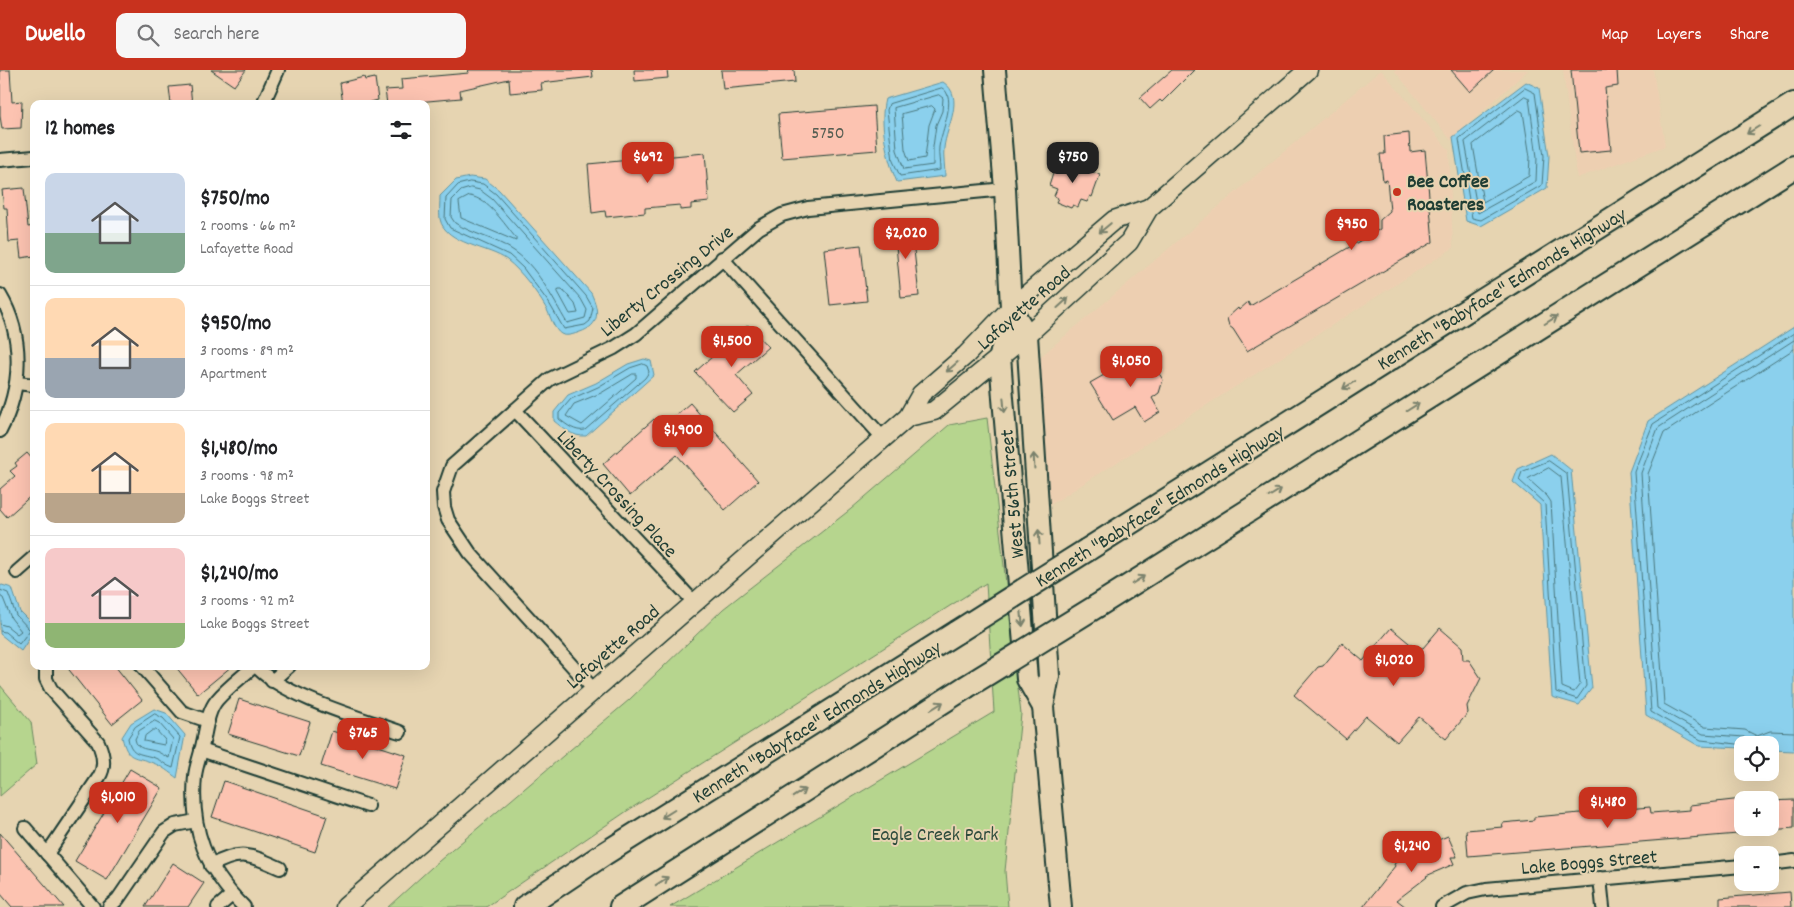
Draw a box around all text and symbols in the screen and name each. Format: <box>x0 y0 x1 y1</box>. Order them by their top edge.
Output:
search box <box>116 13 466 58</box>
text: Dwello <box>25 18 86 52</box>
icon: search <box>134 21 162 49</box>
text: Search here <box>174 22 259 49</box>
text: Map <box>1601 23 1628 48</box>
text: Layers <box>1656 23 1702 48</box>
text: Share <box>1730 23 1769 48</box>
text: 12 homes <box>45 115 115 145</box>
icon: filters <box>387 116 415 144</box>
house number: 5750 <box>811 122 845 147</box>
one-way arrow <box>1746 125 1760 135</box>
pin: $692 <box>618 142 678 184</box>
pin: $750 <box>1043 142 1103 184</box>
text: $692 <box>633 146 663 169</box>
text: $750 <box>1058 146 1088 169</box>
place label: Bee Coffee Roasteres <box>1407 169 1489 220</box>
text: $750/mo <box>200 185 270 215</box>
marker: Bee Coffee Roasteres <box>1391 186 1403 198</box>
icon: home <box>85 193 145 253</box>
street label: Kenneth "Babyface" Edmonds Highway <box>1373 202 1633 379</box>
pin: $950 <box>1322 208 1382 251</box>
text: $950 <box>1336 213 1368 236</box>
text: 2 rooms · 66 m² <box>200 215 296 238</box>
pin: $2,020 <box>865 218 947 260</box>
street label: Liberty Crossing Drive <box>595 220 741 345</box>
text: $2,020 <box>885 222 927 245</box>
one-way arrow <box>1099 223 1112 234</box>
text: Lafayette Road <box>200 238 293 261</box>
street label: Lafayette Road <box>972 261 1078 358</box>
one-way arrow <box>1057 297 1070 308</box>
text: $950/mo <box>200 310 271 340</box>
one-way arrow <box>1543 315 1557 325</box>
icon: home <box>85 318 145 378</box>
pin: $1,500 <box>691 326 773 368</box>
text: $1,500 <box>712 330 752 353</box>
text: 3 rooms · 89 m² <box>200 340 294 363</box>
pin: $1,050 <box>1090 346 1172 388</box>
text: $1,050 <box>1111 350 1151 373</box>
one-way arrow <box>945 362 958 373</box>
text: Apartment <box>200 363 267 386</box>
one-way arrow <box>1342 380 1356 390</box>
one-way arrow <box>999 396 1008 412</box>
one-way arrow <box>1406 401 1420 412</box>
pin: $1,900 <box>642 414 724 457</box>
text: $1,900 <box>663 419 703 442</box>
street label: Kenneth "Babyface" Edmonds Highway <box>1031 419 1291 596</box>
street label: Liberty Crossing Place <box>549 425 683 565</box>
street label: West 56th Street <box>994 428 1034 559</box>
text: $1,480/mo <box>200 435 278 465</box>
icon: home <box>85 443 145 503</box>
one-way arrow <box>1030 453 1039 469</box>
text: 3 rooms · 98 m² <box>200 465 294 488</box>
text: Lake Boggs Street <box>200 488 309 511</box>
one-way arrow <box>1268 488 1282 498</box>
one-way arrow <box>1034 529 1043 545</box>
text: $1,240/mo <box>200 560 278 590</box>
icon: home <box>85 568 145 628</box>
one-way arrow <box>1130 574 1144 584</box>
text: 3 rooms · 92 m² <box>200 590 294 613</box>
street label: Lafayette Road <box>561 600 667 697</box>
one-way arrow <box>1017 611 1027 627</box>
text: Lake Boggs Street <box>200 613 309 636</box>
street label: Kenneth "Babyface" Edmonds Highway <box>688 635 948 812</box>
pin: $1,020 <box>1353 644 1435 687</box>
text: $1,020 <box>1374 649 1414 672</box>
one-way arrow <box>929 701 943 711</box>
pin: $765 <box>333 718 393 760</box>
text: $765 <box>348 722 378 745</box>
map controls <box>1734 736 1779 891</box>
button: locate <box>1734 736 1779 781</box>
pin: $1,010 <box>77 782 159 824</box>
text: $1,010 <box>100 786 136 809</box>
pin: $1,480 <box>1567 786 1649 829</box>
one-way arrow <box>792 788 806 798</box>
text: $1,480 <box>1590 791 1626 814</box>
button: + <box>1734 791 1779 836</box>
one-way arrow <box>662 809 676 819</box>
park label: Eagle Creek Park <box>871 822 999 850</box>
pin: $1,240 <box>1371 830 1453 873</box>
text: $1,240 <box>1393 835 1431 858</box>
street label: Lake Boggs Street <box>1520 844 1659 884</box>
button: − <box>1734 846 1779 891</box>
one-way arrow <box>655 875 669 885</box>

